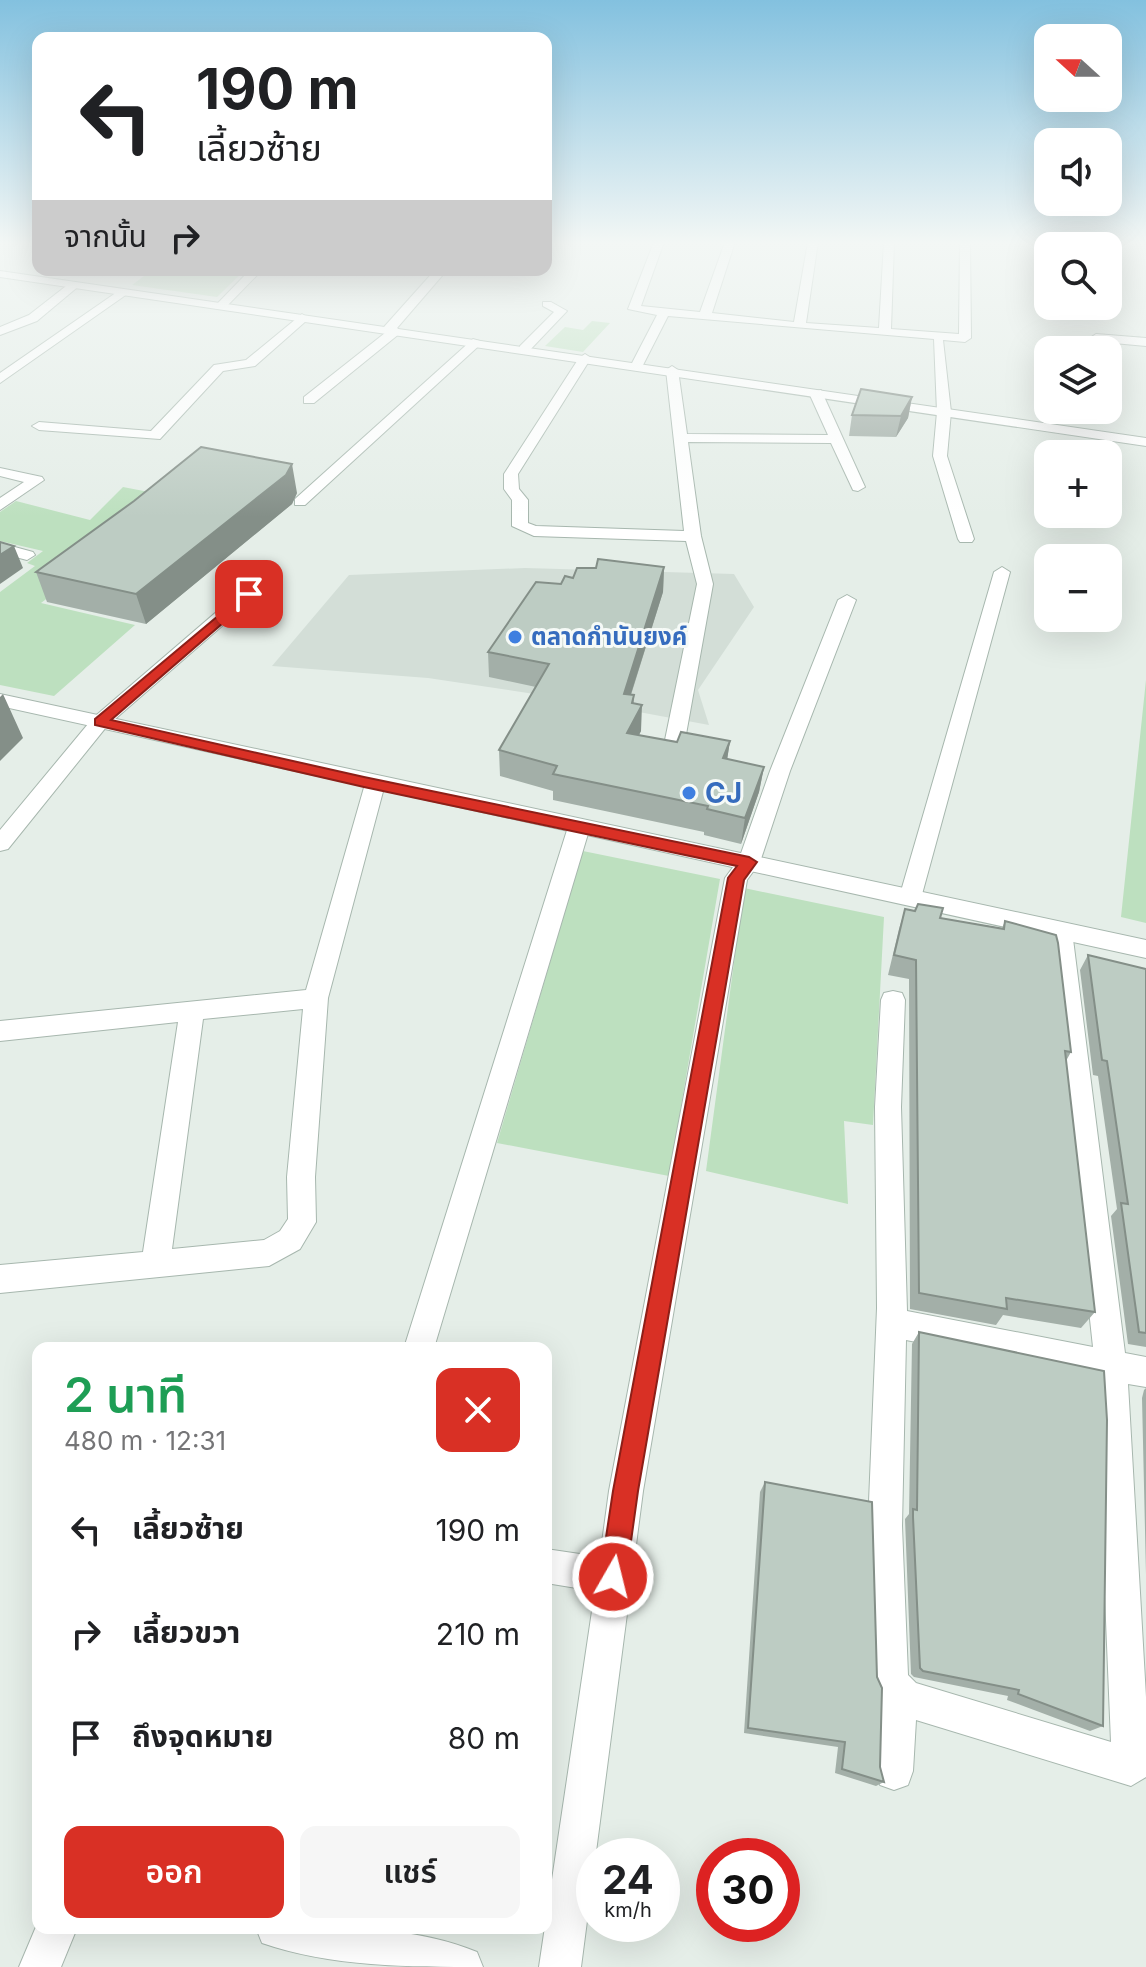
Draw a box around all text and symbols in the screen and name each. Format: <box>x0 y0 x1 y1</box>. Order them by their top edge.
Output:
north arrow <box>1034 24 1122 112</box>
map controls <box>1034 24 1122 632</box>
text: 190 m <box>196 55 359 123</box>
icon: left <box>64 64 168 168</box>
text: เลี้ยวซ้าย <box>196 126 322 170</box>
button: sound <box>1034 128 1122 216</box>
icon: right <box>163 216 207 260</box>
text: จากนั้น <box>64 218 147 254</box>
button: search <box>1034 232 1122 320</box>
button: layers <box>1034 336 1122 424</box>
button: + <box>1034 440 1122 528</box>
button: − <box>1034 544 1122 632</box>
pin <box>215 560 283 628</box>
icon: arrive <box>227 572 271 616</box>
place label: ตลาดกำนันยงค์ <box>531 622 687 651</box>
marker: ตลาดกำนันยงค์ <box>506 628 524 646</box>
place label: CJ <box>705 776 742 810</box>
marker: CJ <box>680 784 698 802</box>
text: 2 นาที <box>64 1365 187 1424</box>
button: close <box>436 1368 520 1452</box>
text: 480 m · 12:31 <box>64 1425 226 1456</box>
icon: left <box>64 1508 108 1552</box>
text: เลี้ยวซ้าย <box>132 1510 244 1546</box>
text: 190 m <box>436 1512 520 1548</box>
position arrow <box>571 1535 655 1619</box>
icon: right <box>64 1612 108 1656</box>
text: เลี้ยวขวา <box>132 1614 240 1650</box>
text: 210 m <box>436 1616 520 1652</box>
icon: arrive <box>64 1716 108 1760</box>
text: ถึงจุดหมาย <box>132 1718 273 1754</box>
text: 80 m <box>448 1720 520 1756</box>
button: ออก <box>64 1826 284 1918</box>
button: แชร์ <box>300 1826 520 1918</box>
speed limit sign: 30 <box>696 1838 800 1942</box>
text: 24 <box>602 1855 654 1904</box>
text: km/h <box>604 1898 652 1922</box>

